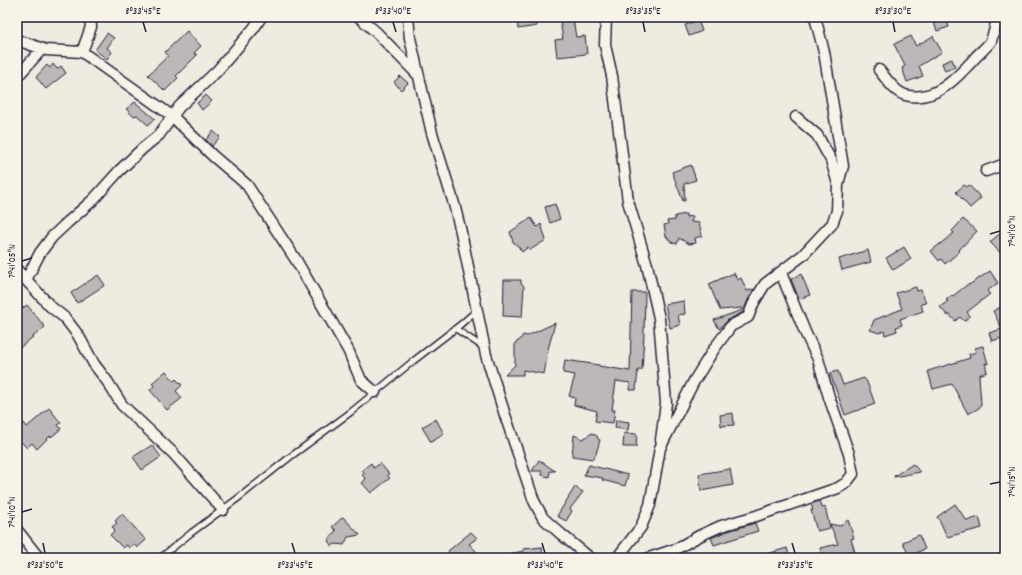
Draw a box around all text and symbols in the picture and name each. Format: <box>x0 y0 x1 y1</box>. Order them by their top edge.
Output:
text: 8°33'45"E <box>126 5 161 19</box>
text: 8°33'40"E <box>375 5 411 19</box>
text: 8°33'35"E <box>625 5 661 19</box>
text: 8°33'30"E <box>875 5 911 19</box>
text: 7°41'10"N <box>1006 215 1020 247</box>
text: 7°41'05"N <box>6 244 20 278</box>
text: 7°41'15"N <box>1006 467 1020 497</box>
text: 7°41'10"N <box>6 496 20 528</box>
text: 8°33'50"E <box>27 559 64 573</box>
text: 8°33'45"E <box>278 559 313 573</box>
text: 8°33'40"E <box>527 559 563 573</box>
text: 8°33'35"E <box>777 559 813 573</box>

